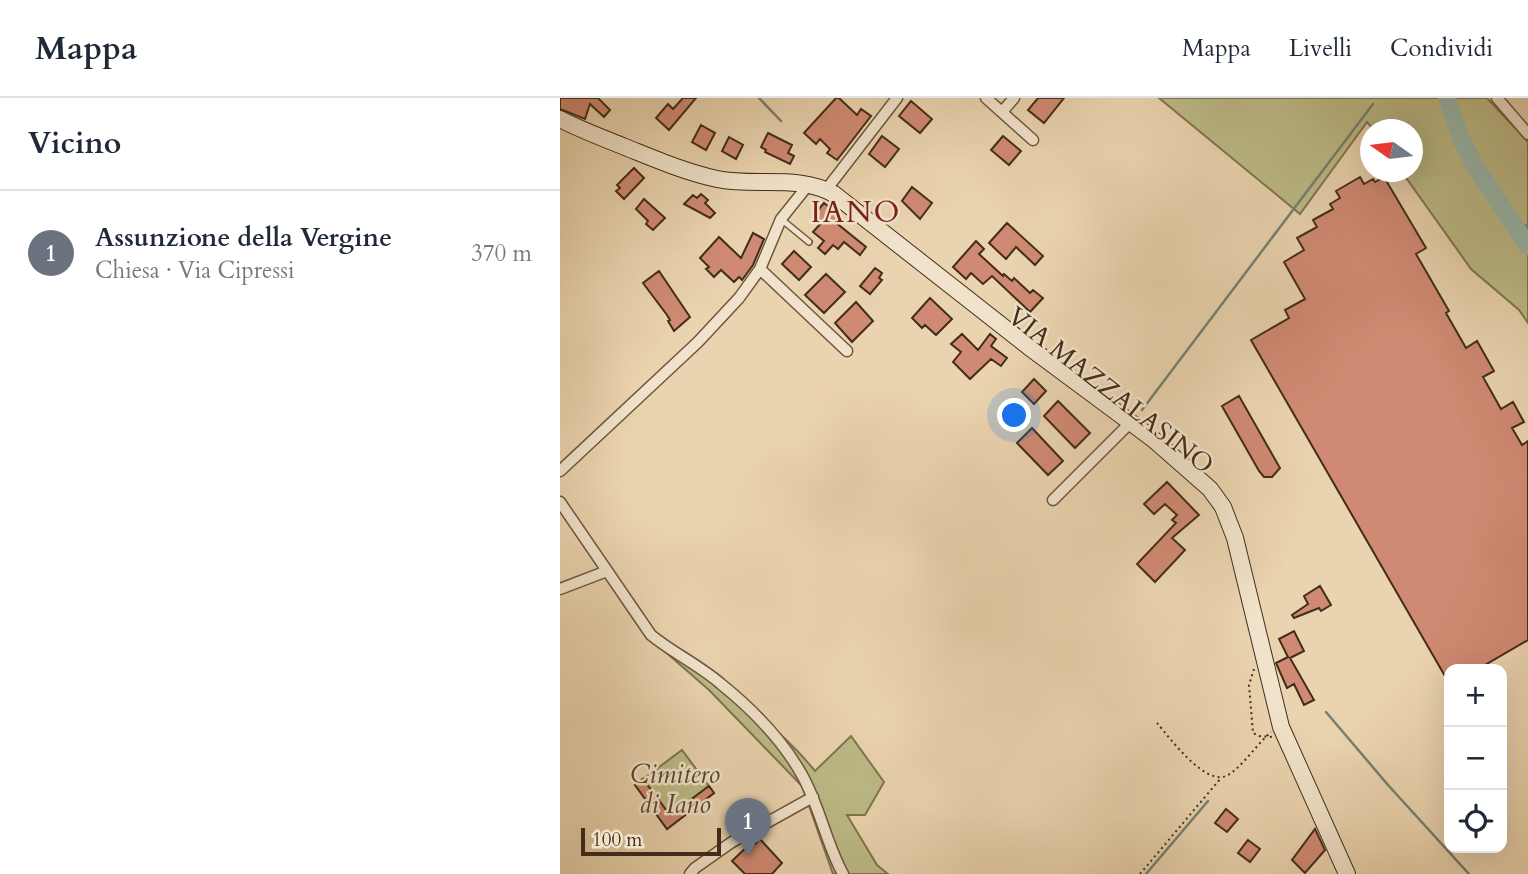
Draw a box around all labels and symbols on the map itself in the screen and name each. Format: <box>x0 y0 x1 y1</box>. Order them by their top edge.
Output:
north arrow <box>1360 119 1423 182</box>
district label: IANO <box>810 192 902 233</box>
street label: VIA MAZZALASINO <box>1000 299 1221 482</box>
your location <box>997 398 1031 432</box>
park label: Cimitero di Iano <box>630 757 720 822</box>
pin: 1 <box>725 798 771 856</box>
scale bar <box>581 825 721 857</box>

